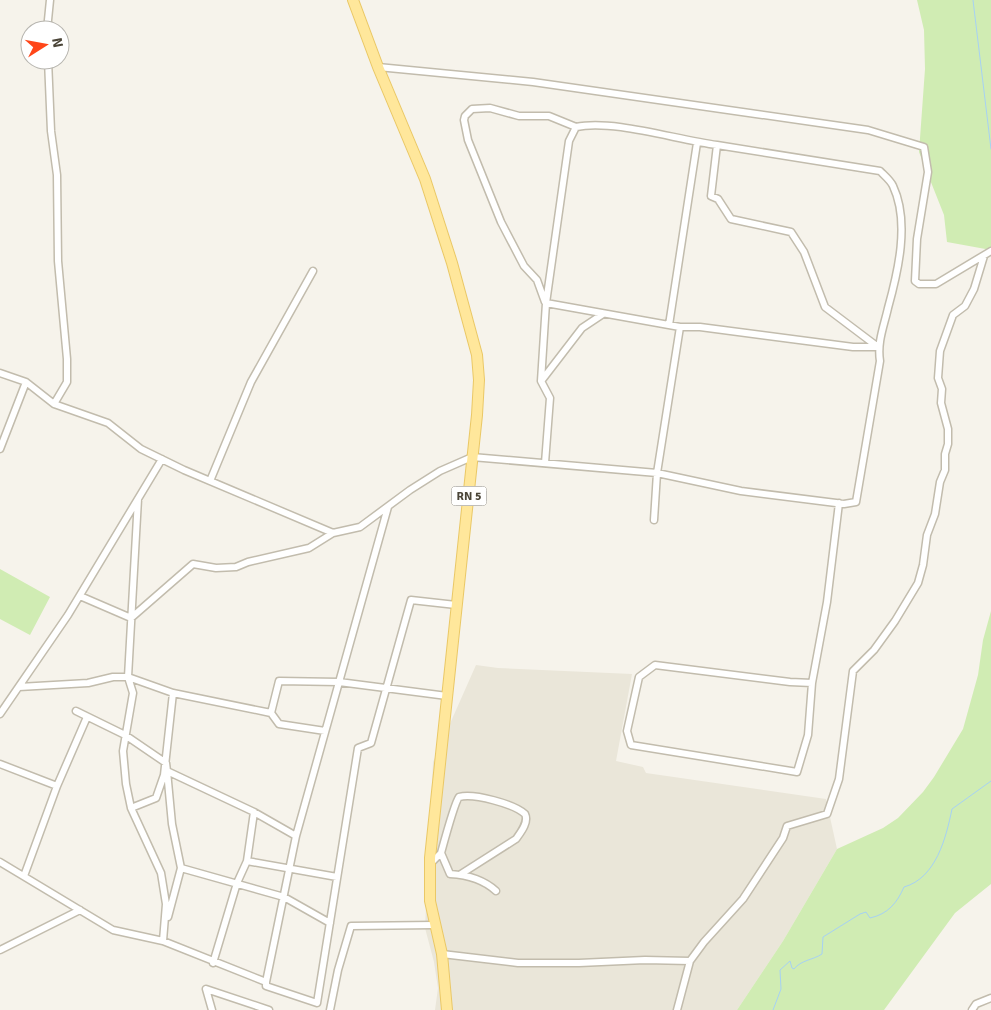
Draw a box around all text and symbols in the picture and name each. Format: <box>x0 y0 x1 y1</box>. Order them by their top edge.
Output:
north arrow <box>20 20 70 70</box>
text: N <box>48 36 67 49</box>
road number: RN 5 <box>452 486 486 506</box>

